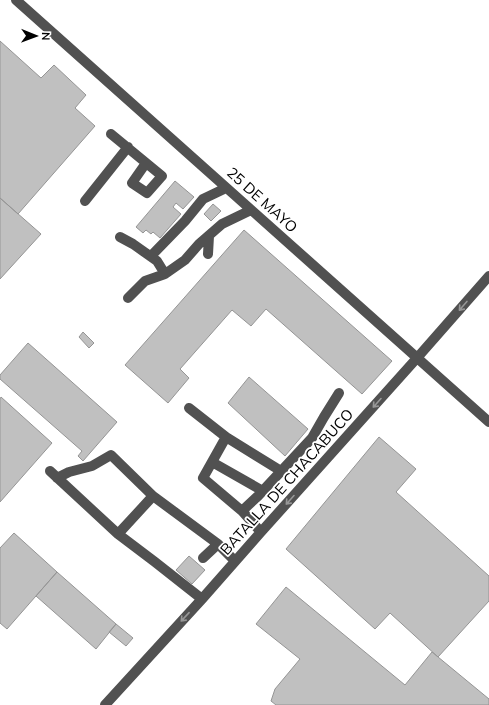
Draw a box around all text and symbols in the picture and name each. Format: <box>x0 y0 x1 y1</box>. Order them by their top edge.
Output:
north arrow <box>16 16 56 56</box>
text: N <box>39 32 53 40</box>
street label: 25 DE MAYO <box>223 163 302 236</box>
one-way arrow <box>459 301 468 311</box>
one-way arrow <box>372 398 382 408</box>
street label: BATALLA DE CHACABUCO <box>216 405 357 559</box>
one-way arrow <box>286 494 295 504</box>
one-way arrow <box>181 612 190 622</box>

